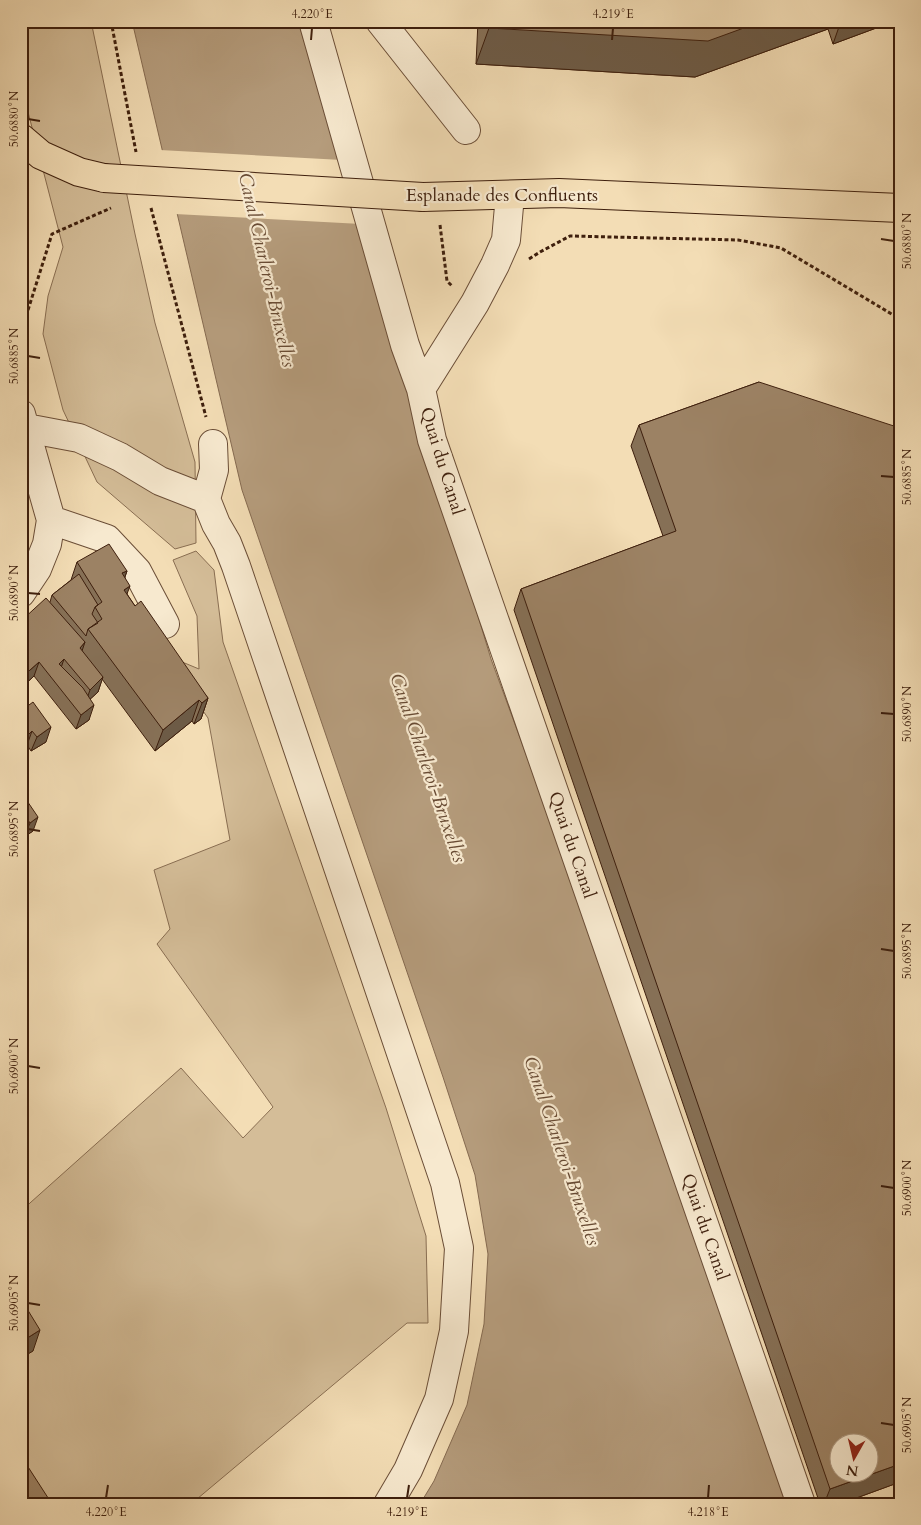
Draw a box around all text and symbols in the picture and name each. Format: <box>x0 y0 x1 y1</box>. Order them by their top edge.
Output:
text: 4.220°E <box>291 6 333 22</box>
text: 4.219°E <box>592 6 634 22</box>
text: 50.6880°N <box>6 90 22 147</box>
water label: Canal Charleroi-Bruxelles <box>232 170 302 370</box>
street label: Esplanade des Confluents <box>406 183 598 208</box>
text: 50.6880°N <box>899 212 915 269</box>
text: 50.6885°N <box>6 327 22 384</box>
street label: Quai du Canal <box>414 404 470 518</box>
text: 50.6885°N <box>899 448 915 505</box>
text: 50.6890°N <box>6 564 22 621</box>
water label: Canal Charleroi-Bruxelles <box>383 670 473 867</box>
text: 50.6890°N <box>899 685 915 742</box>
street label: Quai du Canal <box>542 788 602 902</box>
text: 50.6895°N <box>6 800 22 857</box>
text: 50.6895°N <box>899 922 915 979</box>
text: 50.6900°N <box>6 1037 22 1094</box>
water label: Canal Charleroi-Bruxelles <box>517 1053 607 1250</box>
text: 50.6900°N <box>899 1159 915 1216</box>
street label: Quai du Canal <box>675 1170 735 1284</box>
text: 50.6905°N <box>6 1274 22 1331</box>
text: 50.6905°N <box>899 1396 915 1453</box>
north arrow <box>828 1432 878 1482</box>
text: N <box>845 1460 860 1481</box>
text: 4.220°E <box>85 1504 127 1520</box>
text: 4.219°E <box>386 1504 428 1520</box>
text: 4.218°E <box>687 1504 729 1520</box>

